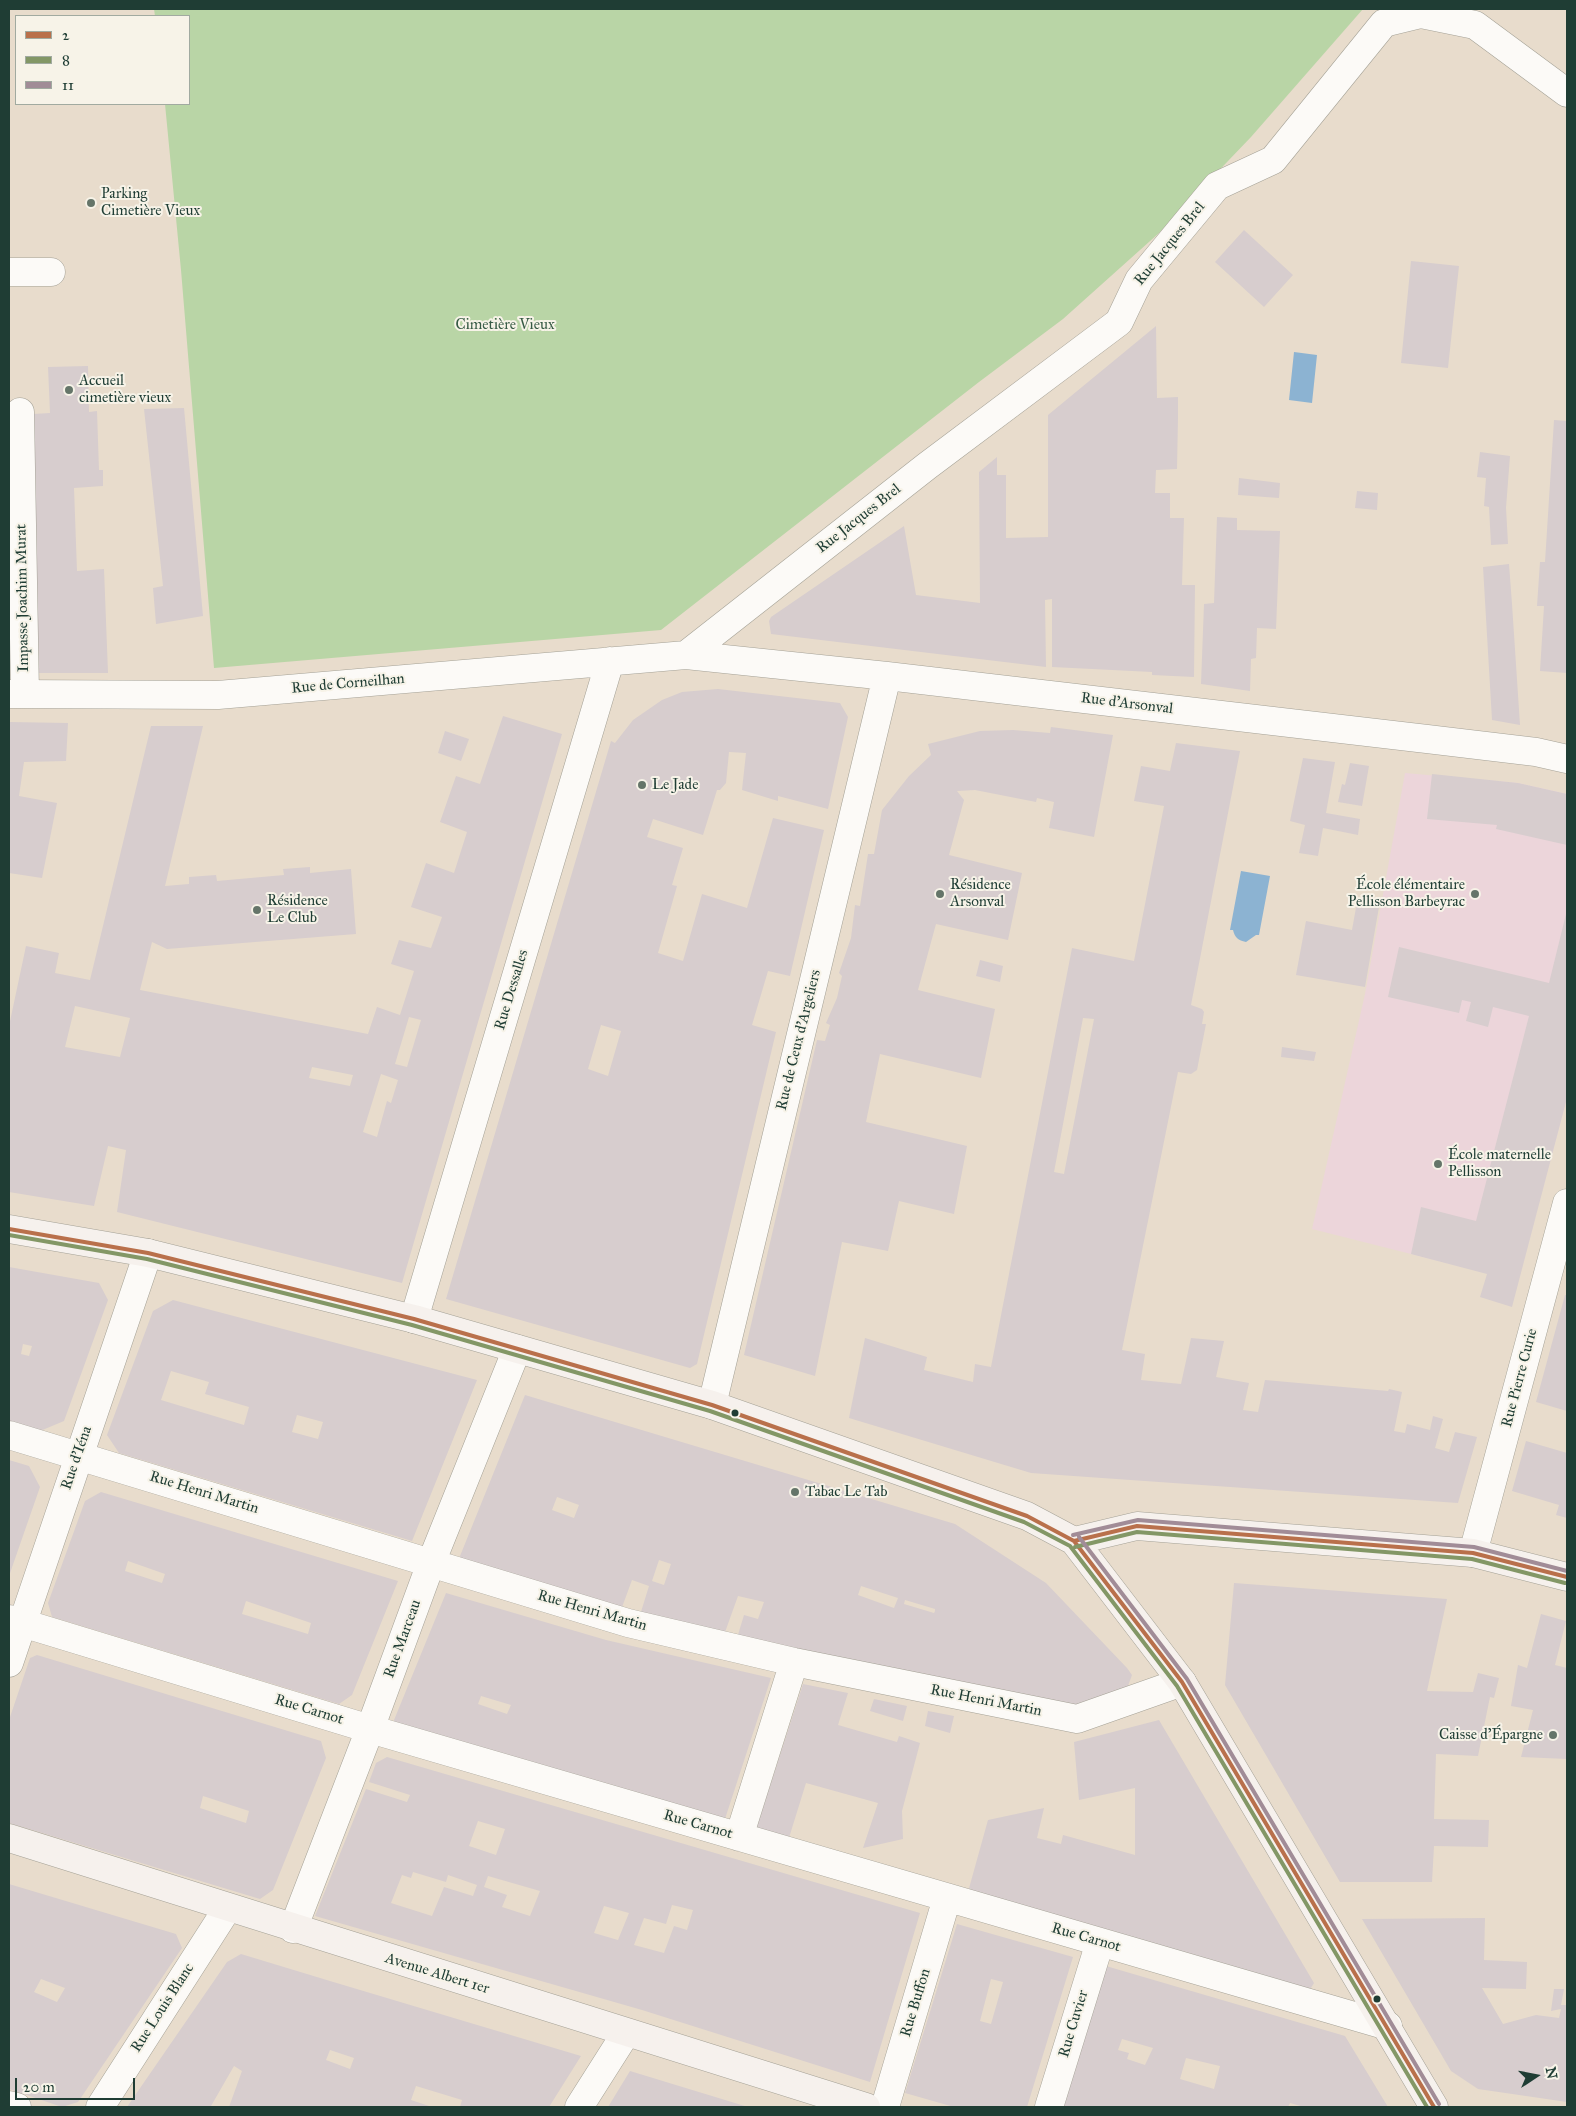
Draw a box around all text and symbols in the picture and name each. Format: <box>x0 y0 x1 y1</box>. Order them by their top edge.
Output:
legend <box>15 15 190 105</box>
text: 2 <box>62 26 69 44</box>
text: 8 <box>62 51 70 69</box>
text: 11 <box>62 76 74 94</box>
place label: Parking Cimetière Vieux <box>101 185 200 220</box>
marker: Parking Cimetière Vieux <box>85 197 97 209</box>
street label: Rue Jacques Brel <box>1131 199 1209 289</box>
park label: Cimetière Vieux <box>455 316 555 334</box>
place label: Accueil cimetière vieux <box>79 372 171 407</box>
marker: Accueil cimetière vieux <box>63 384 75 396</box>
street label: Rue Jacques Brel <box>813 480 905 558</box>
street label: Impasse Joachim Murat <box>13 524 33 672</box>
street label: Rue de Corneilhan <box>291 670 405 698</box>
street label: Rue d'Arsonval <box>1080 689 1174 719</box>
place label: Le Jade <box>652 776 698 794</box>
marker: Le Jade <box>636 779 648 791</box>
place label: Résidence Arsonval <box>950 876 1011 911</box>
place label: École élémentaire Pellisson Barbeyrac <box>1348 876 1465 911</box>
marker: Résidence Arsonval <box>934 888 946 900</box>
marker: École élémentaire Pellisson Barbeyrac <box>1469 888 1481 900</box>
place label: Résidence Le Club <box>267 892 328 927</box>
marker: Résidence Le Club <box>251 904 263 916</box>
street label: Rue Dessalles <box>491 948 533 1032</box>
street label: Rue de Ceux d'Argeliers <box>773 968 825 1112</box>
place label: École maternelle Pellisson <box>1448 1146 1551 1181</box>
marker: École maternelle Pellisson <box>1432 1158 1444 1170</box>
street label: Rue Pierre Curie <box>1498 1327 1542 1429</box>
unlabelled marker <box>730 1408 740 1418</box>
street label: Rue d'Iéna <box>58 1424 96 1492</box>
street label: Rue Henri Martin <box>147 1468 261 1518</box>
place label: Tabac Le Tab <box>805 1483 887 1501</box>
marker: Tabac Le Tab <box>789 1486 801 1498</box>
street label: Rue Henri Martin <box>535 1587 649 1635</box>
street label: Rue Marceau <box>380 1597 426 1681</box>
street label: Rue Henri Martin <box>929 1681 1043 1721</box>
street label: Rue Carnot <box>272 1691 346 1729</box>
place label: Caisse d'Épargne <box>1439 1726 1543 1744</box>
marker: Caisse d'Épargne <box>1547 1729 1559 1741</box>
street label: Rue Carnot <box>661 1807 735 1843</box>
street label: Rue Carnot <box>1049 1920 1123 1956</box>
street label: Avenue Albert 1er <box>383 1950 491 1998</box>
street label: Rue Louis Blanc <box>128 1960 198 2056</box>
street label: Rue Buffon <box>897 1967 935 2039</box>
street label: Rue Cuvier <box>1055 1988 1093 2060</box>
unlabelled marker <box>1372 1994 1382 2004</box>
north arrow <box>1511 2051 1561 2101</box>
text: N <box>1542 2066 1561 2080</box>
scale bar <box>18 2068 138 2100</box>
text: 20 m <box>23 2078 55 2096</box>

